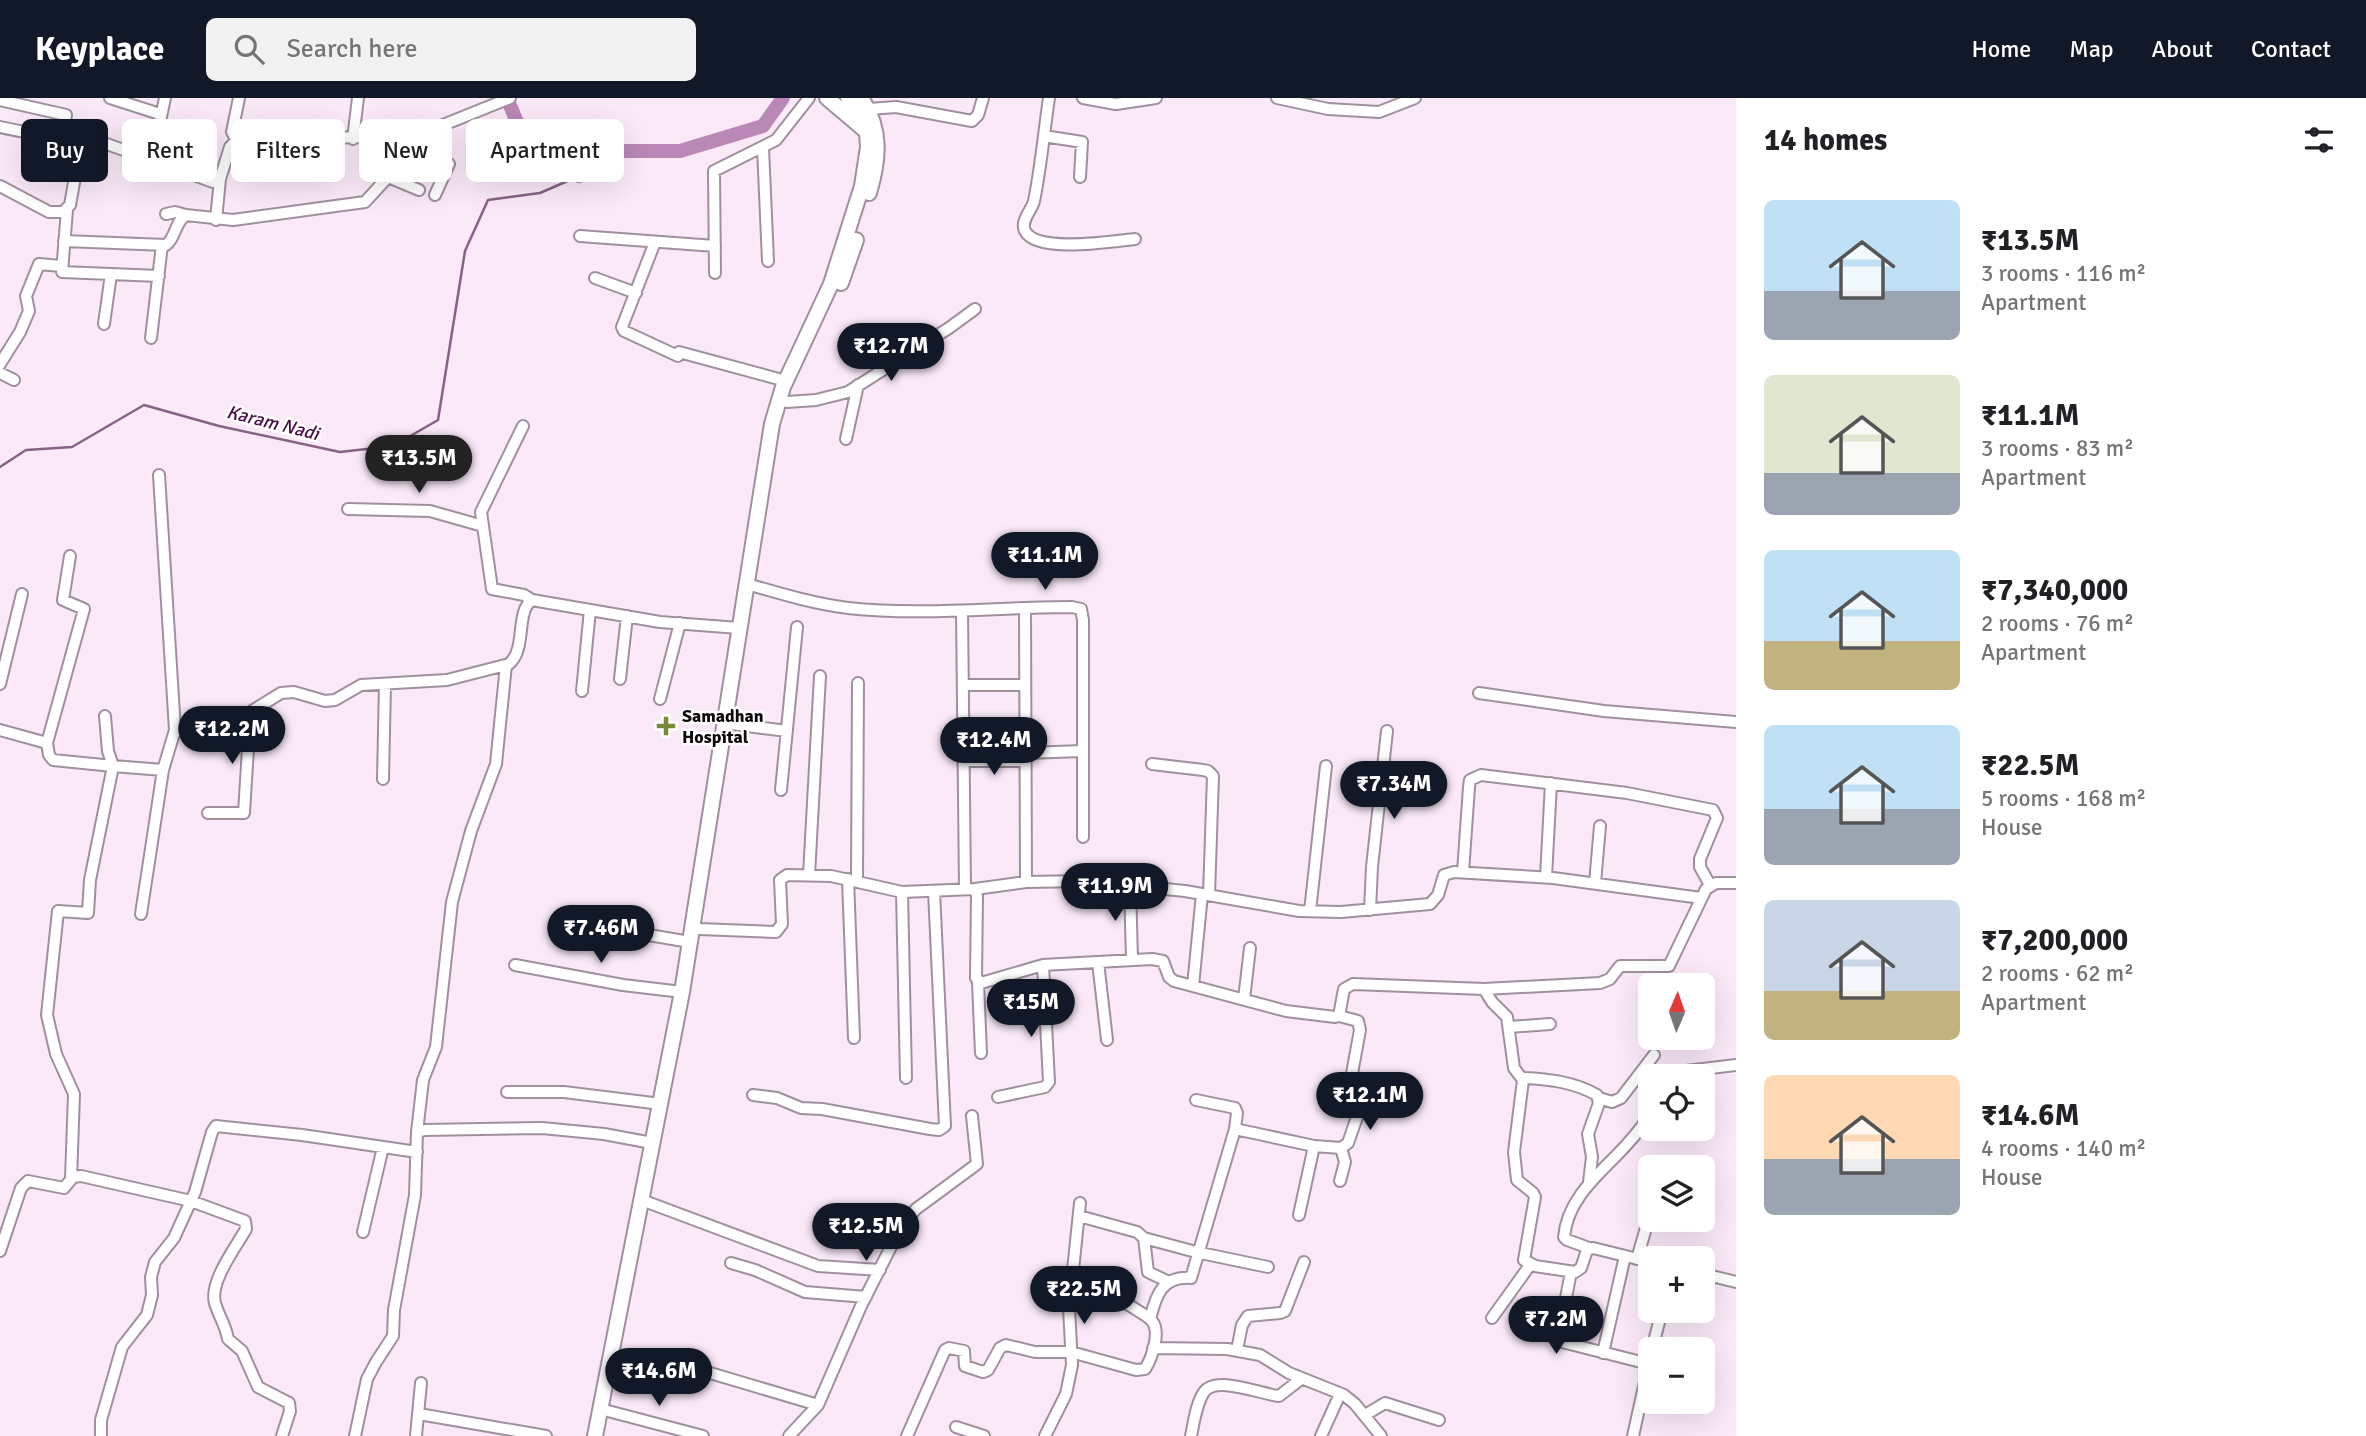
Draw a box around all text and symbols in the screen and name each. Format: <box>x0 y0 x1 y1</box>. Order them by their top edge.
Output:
search box <box>206 18 696 81</box>
text: Keyplace <box>35 29 164 70</box>
icon: search <box>230 30 268 68</box>
text: Search here <box>286 33 418 65</box>
text: Home <box>1971 34 2031 64</box>
text: Map <box>2069 34 2114 64</box>
text: About <box>2152 34 2213 64</box>
text: Contact <box>2251 34 2331 64</box>
chip: Buy <box>21 119 108 182</box>
chip: Rent <box>122 119 217 182</box>
chip: Filters <box>231 119 345 182</box>
chip: New <box>359 119 452 182</box>
chip: Apartment <box>466 119 624 182</box>
icon: filters <box>2300 121 2338 159</box>
text: 14 homes <box>1764 122 1887 159</box>
text: ₹13.5M <box>1981 222 2079 259</box>
icon: home <box>1820 228 1904 312</box>
text: 3 rooms · 116 m² <box>1981 259 2146 288</box>
text: Apartment <box>1981 288 2086 317</box>
pin: ₹12.7M <box>834 324 948 383</box>
text: ₹12.7M <box>853 331 929 360</box>
text: ₹11.1M <box>1981 397 2079 434</box>
water label: Karam Nadi <box>224 400 323 446</box>
icon: home <box>1820 403 1904 487</box>
text: 3 rooms · 83 m² <box>1981 434 2134 463</box>
pin: ₹13.5M <box>362 436 476 495</box>
text: ₹13.5M <box>381 443 457 472</box>
text: Apartment <box>1981 463 2086 492</box>
pin: ₹11.1M <box>988 532 1102 592</box>
text: ₹11.1M <box>1007 540 1083 569</box>
text: ₹7,340,000 <box>1981 572 2128 609</box>
icon: home <box>1820 578 1904 662</box>
text: 2 rooms · 76 m² <box>1981 609 2134 638</box>
text: Apartment <box>1981 638 2086 667</box>
place label: Samadhan Hospital <box>682 705 764 748</box>
pin: ₹12.2M <box>175 706 289 766</box>
text: ₹12.2M <box>194 714 270 743</box>
marker: Samadhan Hospital <box>656 716 676 736</box>
pin: ₹12.4M <box>937 718 1051 777</box>
text: ₹12.4M <box>956 725 1032 754</box>
text: ₹22.5M <box>1981 747 2079 784</box>
icon: home <box>1820 753 1904 837</box>
pin: ₹7.34M <box>1337 762 1451 821</box>
text: ₹7.34M <box>1356 769 1432 798</box>
text: 5 rooms · 168 m² <box>1981 784 2146 813</box>
text: House <box>1981 813 2043 842</box>
pin: ₹11.9M <box>1058 864 1172 923</box>
text: ₹11.9M <box>1077 871 1153 900</box>
pin: ₹7.46M <box>544 906 658 965</box>
text: ₹7.46M <box>563 913 639 942</box>
text: ₹7,200,000 <box>1981 922 2128 959</box>
icon: home <box>1820 928 1904 1012</box>
text: 2 rooms · 62 m² <box>1981 959 2134 988</box>
north arrow <box>1638 973 1715 1050</box>
map controls <box>1638 973 1715 1414</box>
pin: ₹15M <box>990 979 1072 1039</box>
text: ₹15M <box>1003 987 1059 1016</box>
text: Apartment <box>1981 988 2086 1017</box>
button: locate <box>1638 1064 1715 1141</box>
pin: ₹12.1M <box>1313 1072 1427 1132</box>
text: ₹12.1M <box>1332 1080 1408 1109</box>
text: ₹14.6M <box>1981 1097 2079 1134</box>
icon: home <box>1820 1103 1904 1187</box>
text: 4 rooms · 140 m² <box>1981 1134 2146 1163</box>
button: layers <box>1638 1155 1715 1232</box>
text: House <box>1981 1163 2043 1192</box>
pin: ₹12.5M <box>809 1204 923 1263</box>
text: ₹12.5M <box>828 1211 904 1240</box>
button: + <box>1638 1246 1715 1323</box>
pin: ₹22.5M <box>1027 1266 1141 1326</box>
text: ₹22.5M <box>1046 1274 1122 1303</box>
pin: ₹7.2M <box>1507 1296 1605 1356</box>
text: ₹7.2M <box>1524 1304 1588 1333</box>
button: − <box>1638 1337 1715 1414</box>
pin: ₹14.6M <box>602 1348 716 1408</box>
text: ₹14.6M <box>621 1356 697 1385</box>

